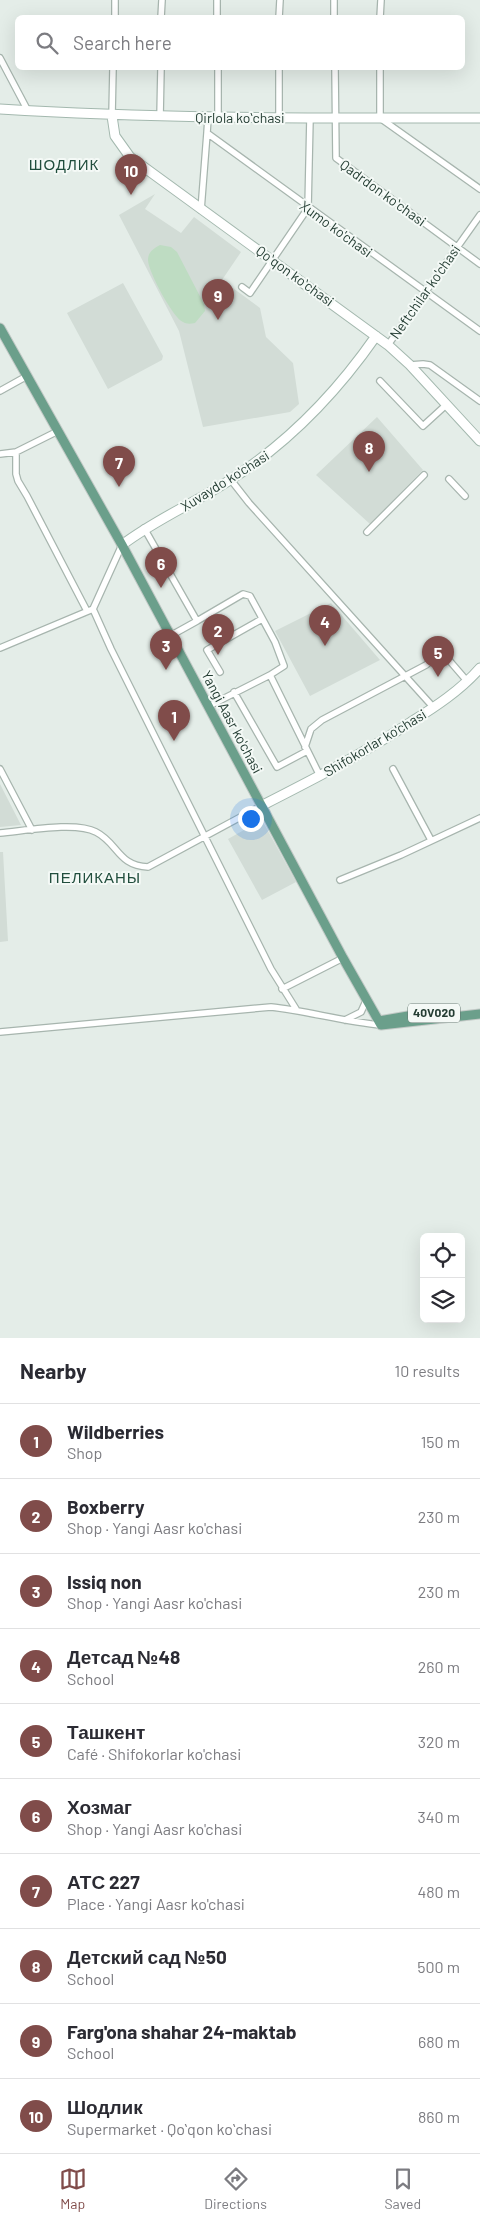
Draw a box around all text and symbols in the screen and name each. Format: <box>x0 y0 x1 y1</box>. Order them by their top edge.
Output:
search box <box>15 15 465 70</box>
icon: search <box>33 29 61 57</box>
text: Search here <box>73 31 172 54</box>
street label: Qirlola koʻchasi <box>195 109 285 126</box>
pin: 10 <box>115 154 147 195</box>
district label: ШОДЛИК <box>29 155 99 173</box>
street label: Qadrdon koʻchasi <box>337 156 430 229</box>
street label: Xumo ko'chasi <box>297 197 376 261</box>
street label: Neftchilar ko'chasi <box>386 241 463 342</box>
street label: Qoʻqon koʻchasi <box>253 242 337 310</box>
pin: 9 <box>202 279 234 320</box>
pin: 8 <box>353 431 385 472</box>
pin: 7 <box>103 446 135 487</box>
street label: Xuvaydo ko'chasi <box>177 447 272 515</box>
pin: 6 <box>145 547 177 588</box>
pin: 4 <box>309 605 341 646</box>
pin: 2 <box>202 614 234 655</box>
pin: 3 <box>150 629 182 670</box>
pin: 5 <box>422 636 454 677</box>
street label: Yangi Aasr ko'chasi <box>198 668 267 776</box>
pin: 1 <box>158 700 190 741</box>
street label: Shifokorlar ko'chasi <box>320 705 429 780</box>
your location <box>238 806 264 832</box>
district label: ПЕЛИКАНЫ <box>49 868 141 886</box>
road number: 40V020 <box>408 1004 460 1022</box>
map controls <box>420 1233 465 1323</box>
button: locate <box>420 1233 465 1278</box>
button: layers <box>420 1278 465 1323</box>
text: Nearby <box>20 1358 86 1383</box>
text: 10 results <box>395 1361 460 1380</box>
text: Wildberries <box>67 1420 164 1443</box>
text: 1 <box>33 1432 39 1451</box>
text: 150 m <box>421 1432 460 1451</box>
text: Shop <box>67 1443 102 1462</box>
text: Boxberry <box>67 1495 144 1518</box>
text: 2 <box>32 1507 40 1526</box>
text: 230 m <box>418 1507 460 1526</box>
text: Shop · Yangi Aasr ko'chasi <box>67 1518 242 1537</box>
text: Issiq non <box>67 1570 142 1593</box>
text: 3 <box>32 1582 40 1601</box>
text: 230 m <box>418 1582 460 1601</box>
text: Shop · Yangi Aasr ko'chasi <box>67 1593 242 1612</box>
text: Детсад №48 <box>67 1645 180 1668</box>
text: 4 <box>31 1657 41 1676</box>
text: 260 m <box>418 1657 460 1676</box>
text: School <box>67 1669 114 1688</box>
text: Ташкент <box>67 1720 145 1743</box>
text: 5 <box>32 1732 40 1751</box>
text: 320 m <box>418 1732 460 1751</box>
text: Café · Shifokorlar ko'chasi <box>67 1744 241 1763</box>
text: Хозмаг <box>67 1795 132 1818</box>
text: 6 <box>32 1807 40 1826</box>
text: 340 m <box>417 1807 460 1826</box>
text: Shop · Yangi Aasr ko'chasi <box>67 1819 242 1838</box>
text: АТС 227 <box>67 1870 140 1893</box>
text: 7 <box>32 1882 40 1901</box>
text: 480 m <box>417 1882 460 1901</box>
text: Place · Yangi Aasr ko'chasi <box>67 1894 245 1913</box>
text: Детский сад №50 <box>67 1945 227 1968</box>
text: 8 <box>32 1957 40 1976</box>
text: 500 m <box>417 1957 460 1976</box>
text: School <box>67 1969 114 1988</box>
text: Farg'ona shahar 24-maktab <box>67 2020 296 2043</box>
text: 9 <box>32 2032 40 2051</box>
text: 680 m <box>418 2032 460 2051</box>
text: School <box>67 2043 114 2062</box>
text: Шодлик <box>67 2095 143 2118</box>
text: 10 <box>29 2107 43 2126</box>
text: 860 m <box>418 2107 460 2126</box>
text: Supermarket · Qoʻqon koʻchasi <box>67 2119 272 2138</box>
tab: Map <box>59 2165 87 2212</box>
tab: Directions <box>204 2165 267 2212</box>
tab: Saved <box>384 2165 421 2212</box>

